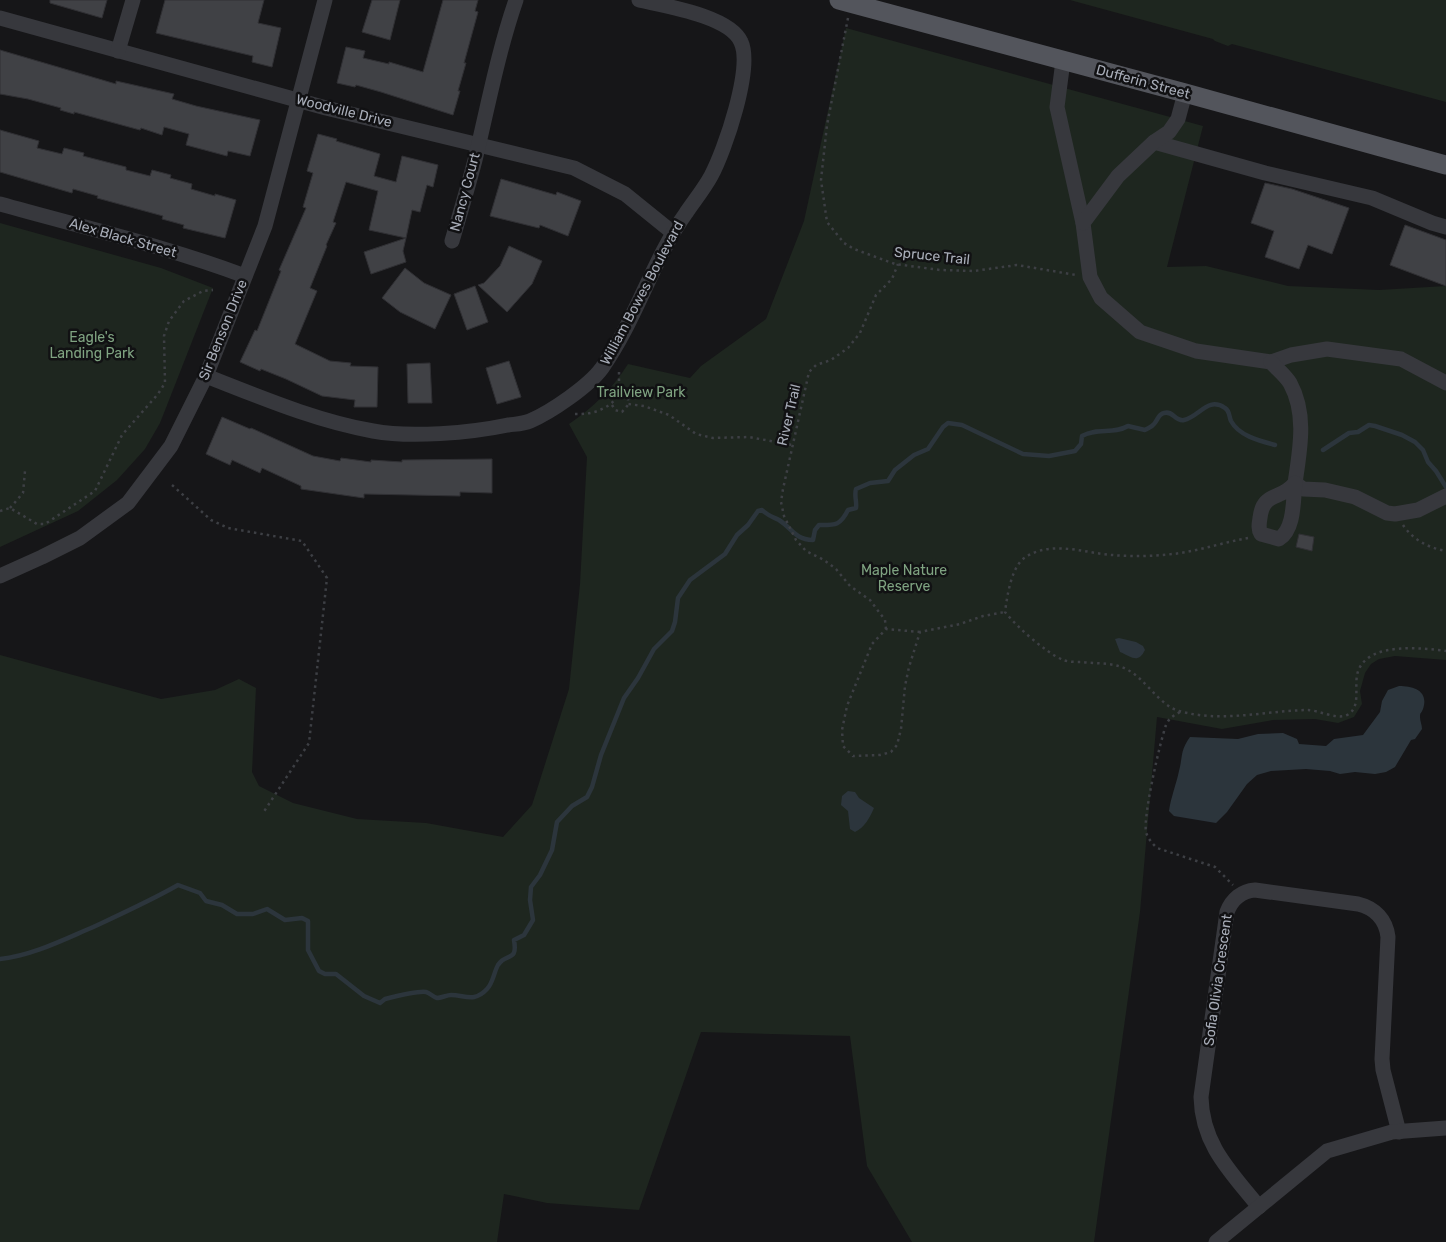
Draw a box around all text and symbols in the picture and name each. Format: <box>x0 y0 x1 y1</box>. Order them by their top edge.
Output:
street label: Dufferin Street <box>1094 61 1192 103</box>
street label: Woodville Drive <box>294 91 394 131</box>
street label: Nancy Court <box>446 150 484 233</box>
street label: Alex Black Street <box>67 215 179 262</box>
street label: William Bowes Boulevard <box>597 218 687 368</box>
street label: Spruce Trail <box>893 244 971 268</box>
street label: Sir Benson Drive <box>195 277 251 383</box>
park label: Eagle's Landing Park <box>49 329 135 362</box>
street label: River Trail <box>774 383 804 447</box>
park label: Trailview Park <box>597 384 686 401</box>
park label: Maple Nature Reserve <box>861 562 947 595</box>
street label: Sofia Olivia Crescent <box>1200 912 1236 1047</box>

